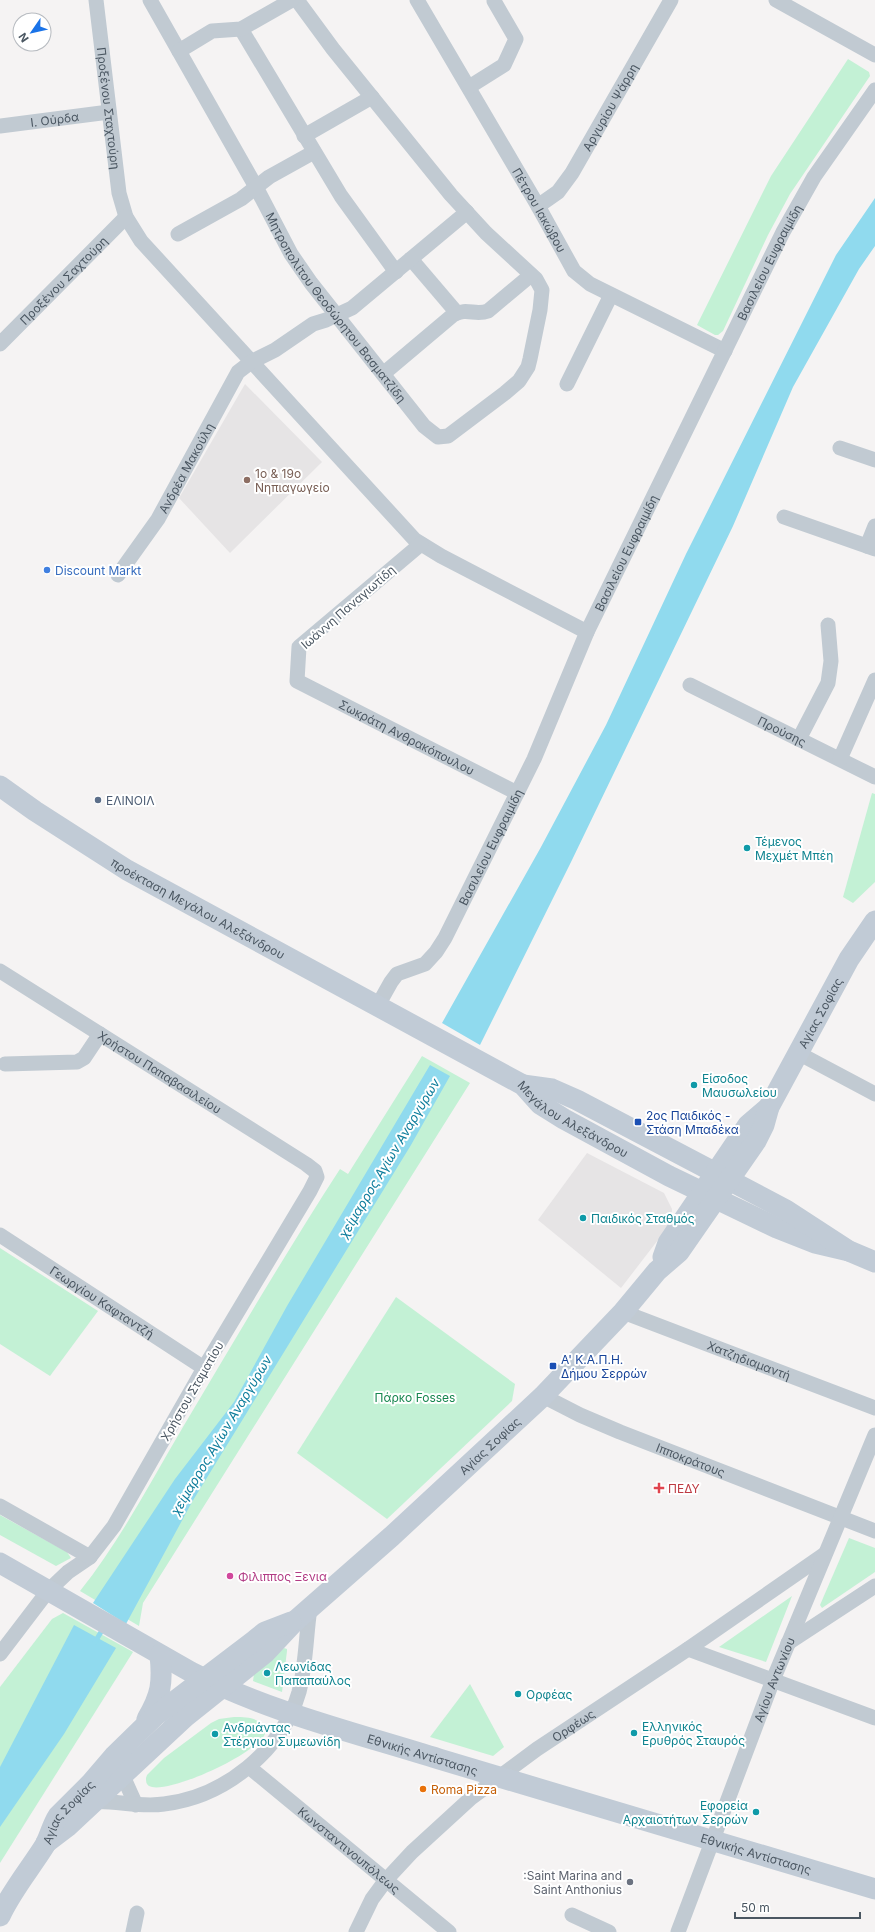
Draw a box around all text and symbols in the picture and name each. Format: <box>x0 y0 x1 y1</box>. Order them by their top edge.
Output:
north arrow <box>12 12 52 52</box>
text: N <box>16 30 32 45</box>
street label: Προξένου Σταχτούρη <box>94 46 124 170</box>
street label: Αργυρίου Ψάρρη <box>579 61 641 153</box>
street label: Ι. Ούρδα <box>29 108 80 130</box>
street label: Πέτρου Ιακώβου <box>510 165 570 255</box>
street label: Βασιλείου Ευφραιμίδη <box>733 202 805 323</box>
street label: Μητροπολίτου Θεοδώρητου Βασματζίδη <box>263 210 410 405</box>
street label: Προξένου Σαχτούρη <box>16 233 110 327</box>
street label: Ανδρέα Μακούλη <box>155 420 216 516</box>
place label: 1ο & 19ο Νηπιαγωγείο <box>255 466 330 495</box>
marker: 1ο & 19ο Νηπιαγωγείο <box>242 475 252 485</box>
street label: Βασιλείου Ευφραιμίδη <box>591 492 661 614</box>
street label: Ιωάννη Παναγιωτίδη <box>298 562 398 652</box>
place label: Discount Markt <box>55 563 141 578</box>
marker: Discount Markt <box>42 565 52 575</box>
street label: Σωκράτη Ανθρακόπουλου <box>337 696 477 778</box>
street label: Προύσης <box>756 713 809 749</box>
street label: Βασιλείου Ευφραιμίδη <box>455 786 525 908</box>
place label: ΕΛΙΝΟΙΛ <box>106 793 154 808</box>
marker: ΕΛΙΝΟΙΛ <box>93 795 103 805</box>
place label: Τέμενος Μεχμέτ Μπέη <box>755 834 833 863</box>
marker: Τέμενος Μεχμέτ Μπέη <box>742 843 752 853</box>
street label: προέκταση Μεγάλου Αλεξάνδρου <box>108 854 288 962</box>
street label: Αγίας Σοφίας <box>795 975 845 1051</box>
street label: Χρήστου Παπαβασιλείου <box>95 1027 224 1116</box>
place label: Είσοδος Μαυσωλείου <box>702 1071 777 1100</box>
water label: χείμαρρος Αγίων Αναργύρων <box>334 1075 443 1241</box>
street label: Μεγάλου Αλεξάνδρου <box>515 1077 631 1160</box>
marker: Είσοδος Μαυσωλείου <box>689 1080 699 1090</box>
place label: 2ος Παιδικός - Στάση Μπαδέκα <box>646 1108 739 1137</box>
marker: 2ος Παιδικός - Στάση Μπαδέκα <box>633 1117 643 1127</box>
place label: Παιδικός Σταθμός <box>591 1211 695 1226</box>
marker: Παιδικός Σταθμός <box>578 1213 588 1223</box>
street label: Γεωργίου Καφταντζή <box>47 1262 157 1341</box>
street label: Χατζηδιαμαντή <box>705 1337 793 1383</box>
street label: Χρήστου Σταματίου <box>157 1339 227 1443</box>
water label: χείμαρρος Αγίων Αναργύρων <box>166 1352 275 1518</box>
place label: Α' Κ.Α.Π.Η. Δήμου Σερρών <box>561 1352 647 1381</box>
marker: Α' Κ.Α.Π.Η. Δήμου Σερρών <box>548 1361 558 1371</box>
park label: Πάρκο Fosses <box>375 1390 455 1405</box>
street label: Αγίας Σοφίας <box>456 1413 523 1478</box>
street label: Ιπποκράτους <box>654 1439 728 1480</box>
place label: ΠΕΔΥ <box>668 1481 700 1496</box>
marker: ΠΕΔΥ <box>653 1482 665 1494</box>
place label: Φιλιππος Ξενια <box>238 1569 327 1584</box>
marker: Φιλιππος Ξενια <box>225 1571 235 1581</box>
street label: Αγίου Αντωνίου <box>750 1635 797 1724</box>
place label: Λεωνίδας Παπαπαύλος <box>275 1659 351 1688</box>
marker: Λεωνίδας Παπαπαύλος <box>262 1668 272 1678</box>
place label: Ορφέας <box>526 1687 573 1702</box>
marker: Ορφέας <box>513 1689 523 1699</box>
street label: Ορφέως <box>549 1705 597 1745</box>
place label: Ελληνικός Ερυθρός Σταυρός <box>642 1719 745 1748</box>
place label: Ανδριάντας Στέργιου Συμεωνίδη <box>223 1720 341 1749</box>
marker: Ελληνικός Ερυθρός Σταυρός <box>629 1728 639 1738</box>
marker: Ανδριάντας Στέργιου Συμεωνίδη <box>210 1729 220 1739</box>
street label: Εθνικής Αντίστασης <box>365 1730 480 1778</box>
street label: Αγίας Σοφίας <box>39 1777 97 1847</box>
place label: Roma Pizza <box>431 1782 497 1797</box>
marker: Roma Pizza <box>418 1784 428 1794</box>
place label: Εφορεία Αρχαιοτήτων Σερρών <box>623 1798 748 1827</box>
street label: Κωνσταντινουπόλεως <box>295 1803 403 1896</box>
marker: Εφορεία Αρχαιοτήτων Σερρών <box>751 1807 761 1817</box>
street label: Εθνικής Αντίστασης <box>699 1830 814 1877</box>
place label: :Saint Marina and Saint Anthonius <box>523 1868 622 1897</box>
marker: :Saint Marina and Saint Anthonius <box>625 1877 635 1887</box>
scale bar <box>735 1894 860 1920</box>
text: 50 m <box>741 1900 770 1915</box>

